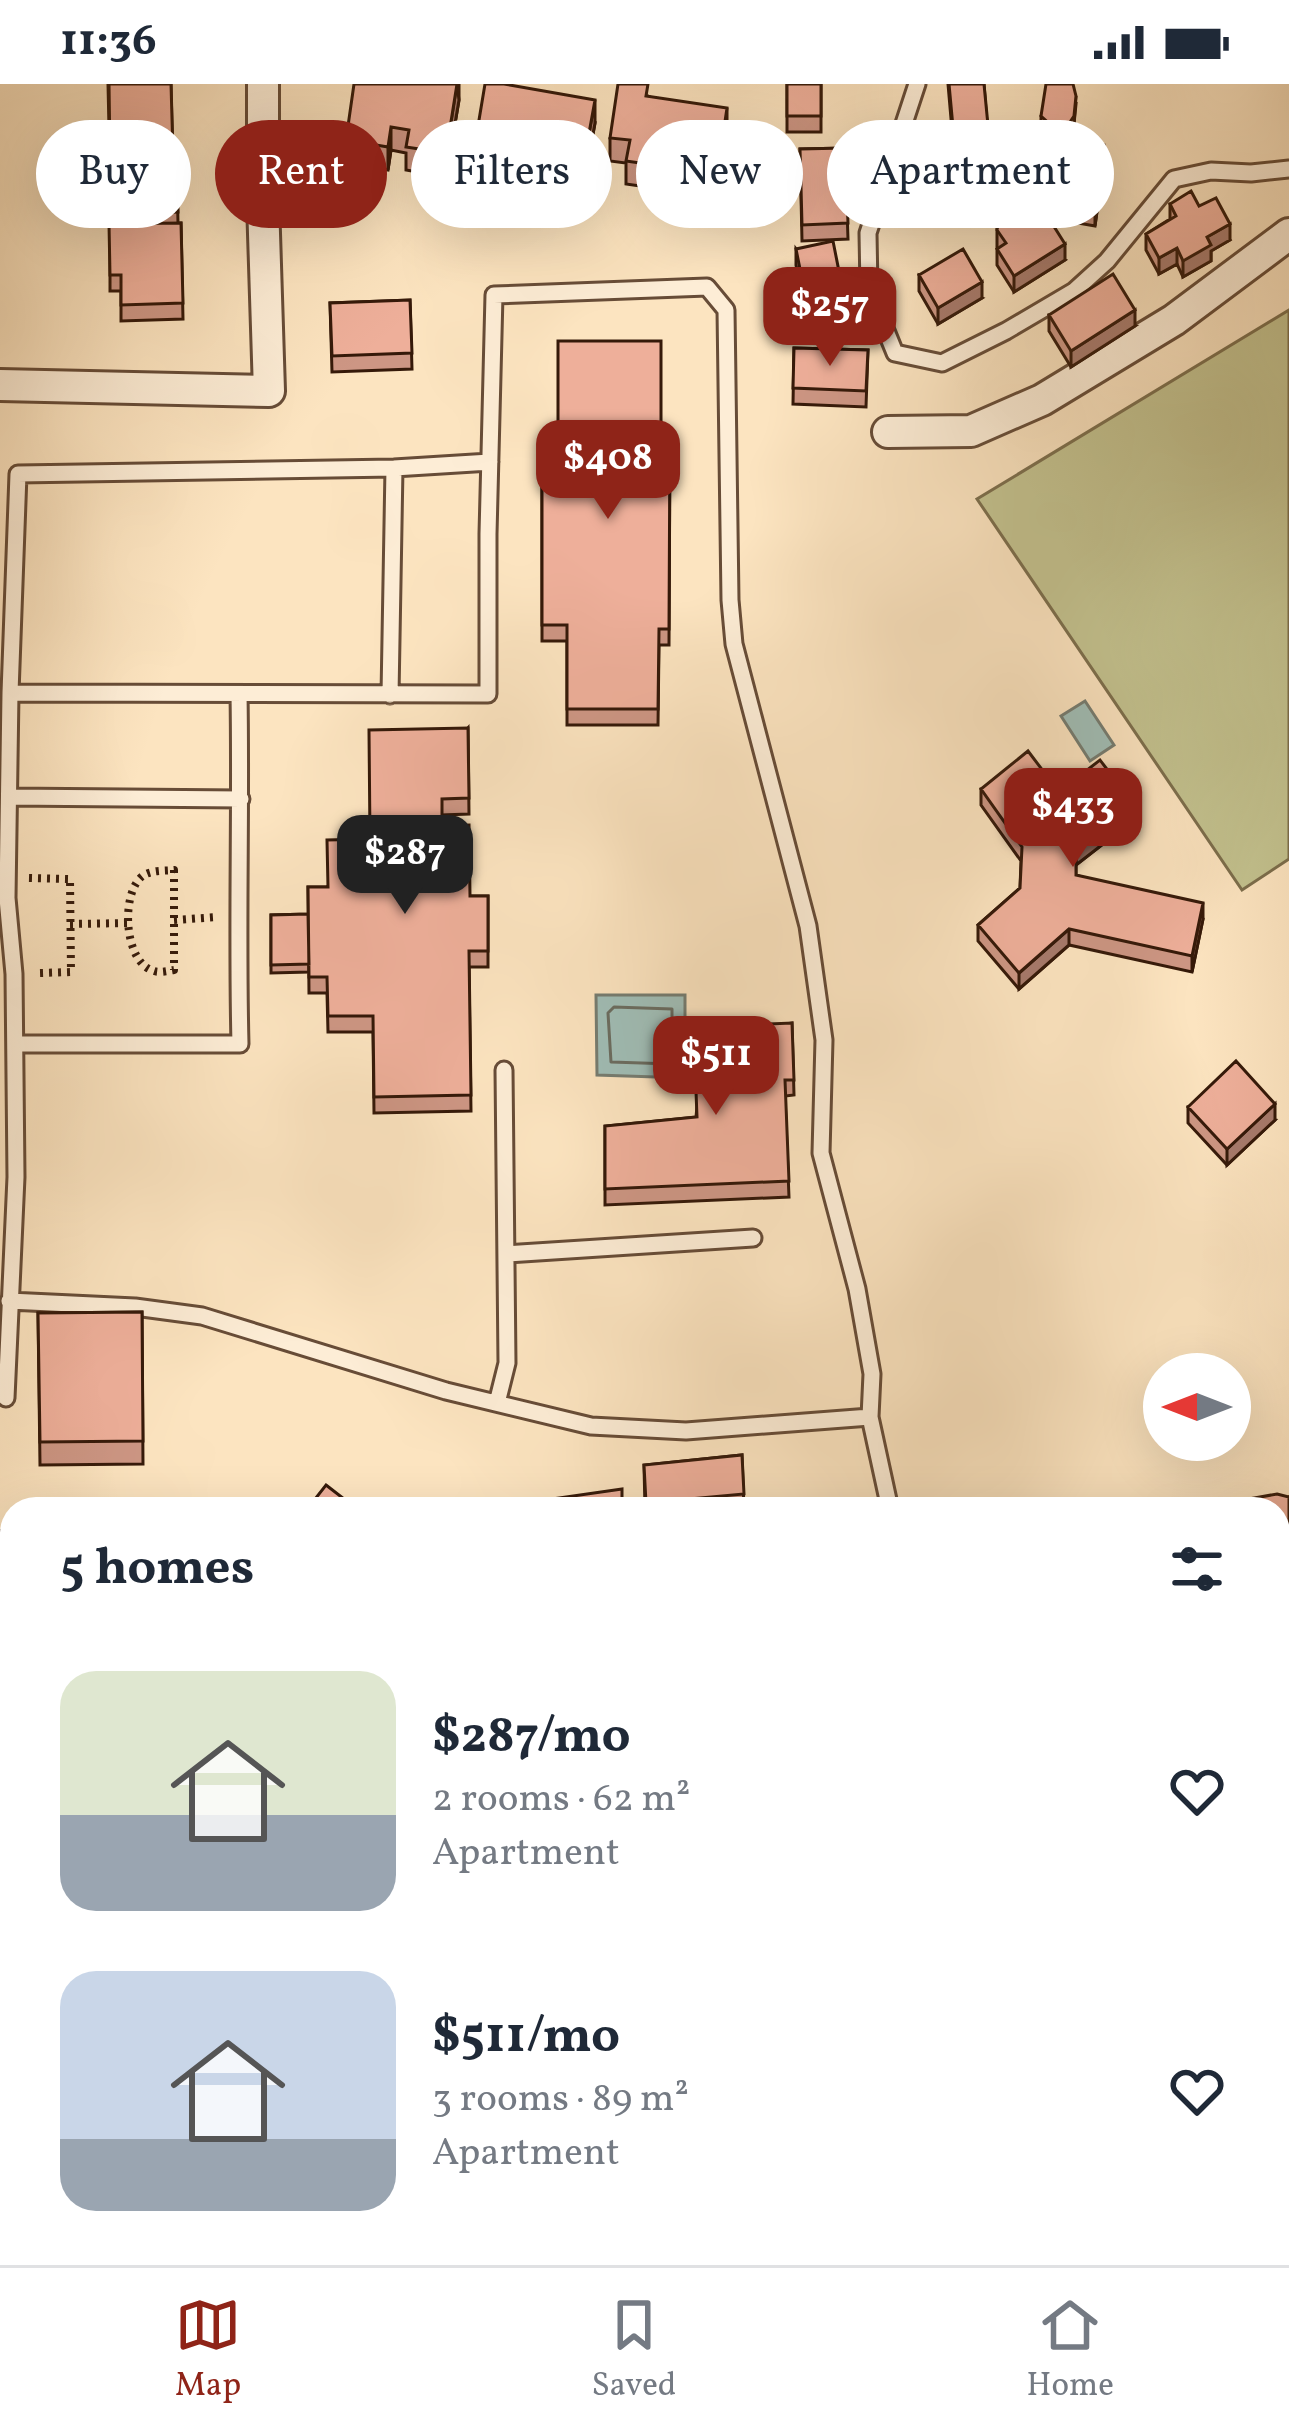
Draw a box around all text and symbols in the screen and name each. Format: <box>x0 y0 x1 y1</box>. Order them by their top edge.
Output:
text: 11:36 <box>60 11 157 74</box>
chip: Buy <box>36 120 191 228</box>
chip: Rent <box>215 120 387 228</box>
chip: Filters <box>411 120 612 228</box>
chip: New <box>636 120 803 228</box>
chip: Apartment <box>827 120 1114 228</box>
pin: $257 <box>759 267 901 369</box>
text: $257 <box>790 279 870 333</box>
pin: $408 <box>537 420 679 522</box>
text: $408 <box>563 432 653 486</box>
pin: $433 <box>1002 768 1144 870</box>
text: $433 <box>1031 780 1115 834</box>
pin: $287 <box>334 815 476 917</box>
text: $287 <box>364 827 446 881</box>
pin: $511 <box>645 1016 787 1118</box>
text: $511 <box>680 1028 752 1082</box>
north arrow <box>1143 1353 1251 1461</box>
map controls <box>1143 1353 1251 1461</box>
text: 5 homes <box>60 1534 254 1605</box>
icon: filters <box>1164 1536 1230 1602</box>
text: $287/mo <box>432 1702 631 1773</box>
icon: home <box>156 1719 300 1863</box>
icon: heart <box>1164 1758 1230 1824</box>
text: 2 rooms · 62 m² <box>432 1773 690 1827</box>
text: Apartment <box>432 1827 620 1881</box>
text: $511/mo <box>432 2002 620 2073</box>
icon: home <box>156 2019 300 2163</box>
icon: heart <box>1164 2058 1230 2124</box>
text: 3 rooms · 89 m² <box>432 2073 689 2127</box>
text: Apartment <box>432 2127 620 2181</box>
tab: Map <box>175 2292 241 2410</box>
tab: Saved <box>591 2292 676 2410</box>
tab: Home <box>1027 2292 1114 2410</box>

